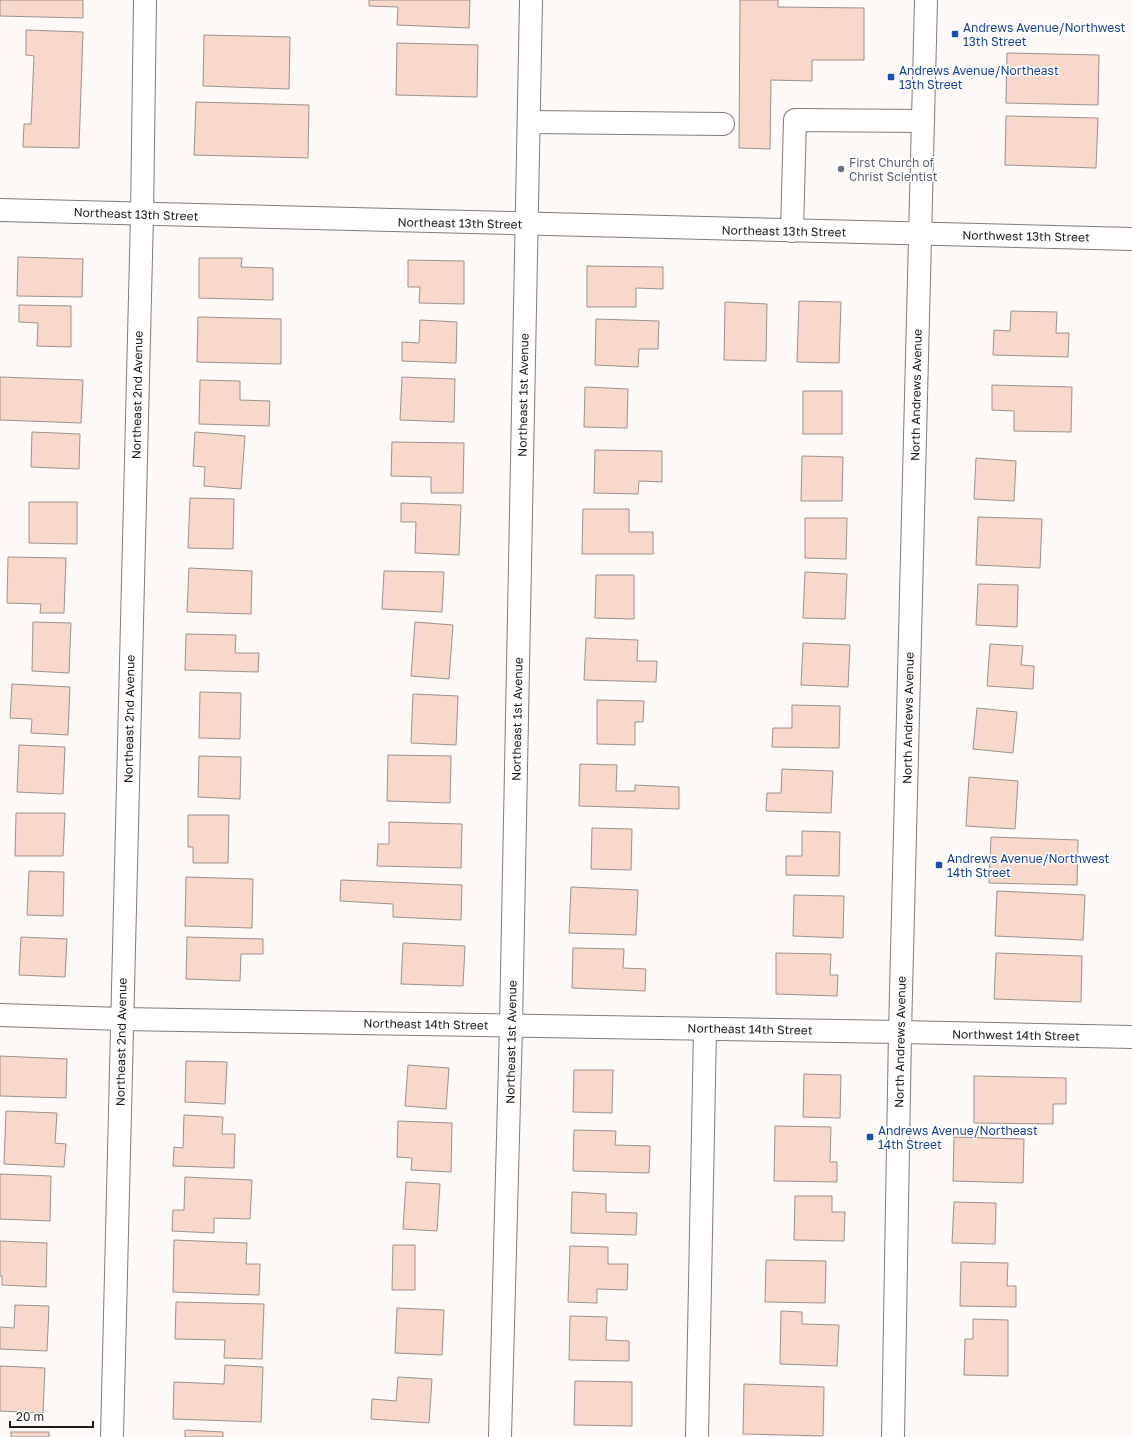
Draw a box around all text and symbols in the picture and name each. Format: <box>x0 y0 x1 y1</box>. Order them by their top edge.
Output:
place label: Andrews Avenue/Northwest 13th Street <box>963 20 1126 49</box>
marker: Andrews Avenue/Northwest 13th Street <box>950 29 960 39</box>
place label: Andrews Avenue/Northeast 13th Street <box>899 63 1059 92</box>
marker: Andrews Avenue/Northeast 13th Street <box>886 72 896 82</box>
place label: First Church of Christ Scientist <box>849 155 938 184</box>
marker: First Church of Christ Scientist <box>836 164 846 174</box>
street label: Northeast 13th Street <box>73 204 199 224</box>
street label: Northeast 13th Street <box>397 214 523 232</box>
street label: Northeast 13th Street <box>721 222 847 240</box>
street label: Northwest 13th Street <box>962 227 1090 245</box>
street label: North Andrews Avenue <box>907 329 925 461</box>
street label: Northeast 2nd Avenue <box>128 331 146 459</box>
street label: Northeast 1st Avenue <box>514 333 532 457</box>
street label: North Andrews Avenue <box>899 652 917 784</box>
street label: Northeast 2nd Avenue <box>120 655 138 783</box>
street label: Northeast 1st Avenue <box>508 657 526 781</box>
place label: Andrews Avenue/Northwest 14th Street <box>947 851 1110 880</box>
marker: Andrews Avenue/Northwest 14th Street <box>934 860 944 870</box>
street label: North Andrews Avenue <box>891 976 909 1108</box>
street label: Northeast 2nd Avenue <box>112 978 130 1106</box>
street label: Northeast 1st Avenue <box>502 980 520 1104</box>
street label: Northeast 14th Street <box>363 1015 489 1033</box>
street label: Northeast 14th Street <box>687 1020 813 1038</box>
street label: Northwest 14th Street <box>952 1026 1080 1044</box>
place label: Andrews Avenue/Northeast 14th Street <box>878 1123 1038 1152</box>
marker: Andrews Avenue/Northeast 14th Street <box>865 1132 875 1142</box>
scale bar <box>10 1403 93 1429</box>
text: 20 m <box>16 1409 44 1424</box>

